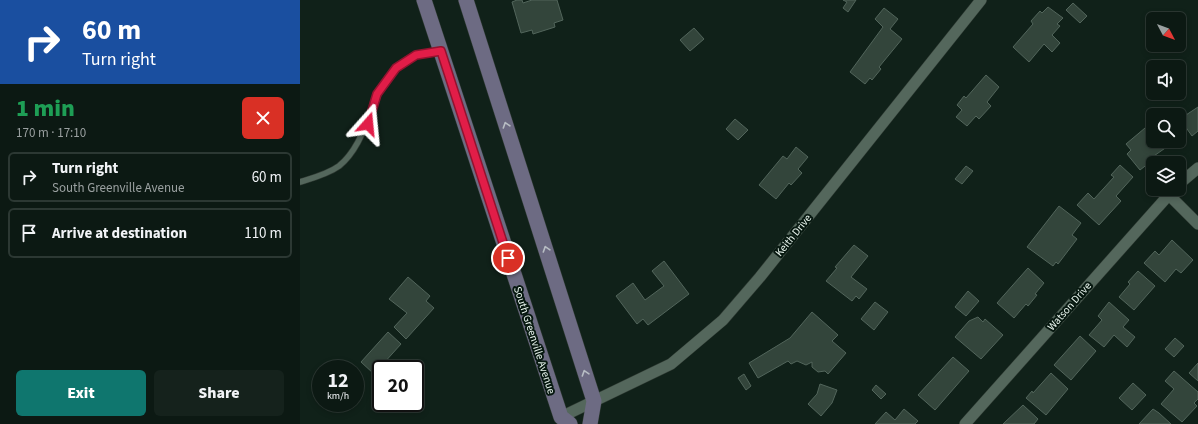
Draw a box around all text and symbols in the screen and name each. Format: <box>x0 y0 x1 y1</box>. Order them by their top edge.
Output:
text: 60 m <box>82 10 141 50</box>
north arrow <box>1146 12 1186 52</box>
map controls <box>1146 12 1186 196</box>
icon: right <box>16 16 68 68</box>
text: Turn right <box>82 47 156 72</box>
button: sound <box>1146 60 1186 100</box>
text: 1 min <box>16 91 75 126</box>
button: close <box>242 97 284 139</box>
position arrow <box>347 103 389 145</box>
button: search <box>1146 108 1186 148</box>
one-way arrow <box>502 122 511 129</box>
text: 170 m · 17:10 <box>16 124 86 142</box>
button: layers <box>1146 156 1186 196</box>
text: Turn right <box>52 158 118 179</box>
icon: right <box>18 166 40 188</box>
text: 60 m <box>252 167 282 188</box>
text: South Greenville Avenue <box>52 179 185 197</box>
street label: Keith Drive <box>772 211 815 260</box>
icon: arrive <box>18 222 40 244</box>
text: Arrive at destination <box>52 223 187 244</box>
text: 110 m <box>244 223 282 244</box>
pin <box>491 241 525 275</box>
one-way arrow <box>542 246 551 253</box>
icon: arrive <box>497 247 519 269</box>
street label: Watson Drive <box>1044 278 1095 334</box>
street label: South Greenville Avenue <box>510 285 559 396</box>
speed limit sign: 20 <box>372 360 424 412</box>
text: 12 <box>327 367 349 395</box>
button: Exit <box>16 370 146 416</box>
button: Share <box>154 370 284 416</box>
one-way arrow <box>582 370 590 377</box>
text: km/h <box>327 389 349 403</box>

